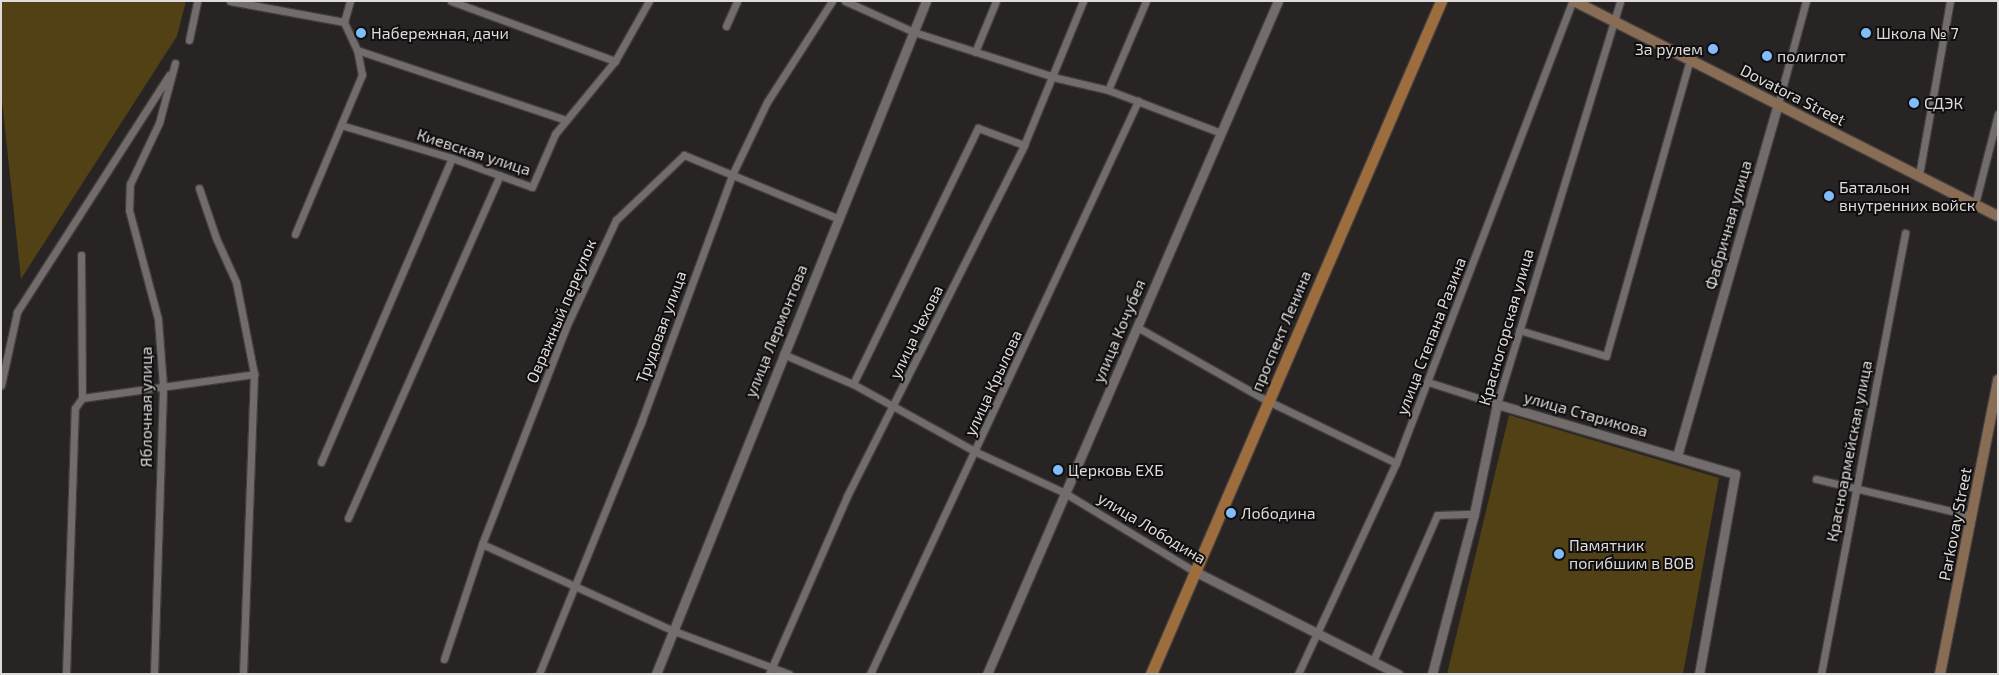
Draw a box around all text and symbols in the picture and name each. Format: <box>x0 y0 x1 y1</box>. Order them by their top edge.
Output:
place label: Набережная, дачи <box>371 23 509 43</box>
place label: Школа № 7 <box>1876 23 1959 43</box>
marker: Набережная, дачи <box>355 27 367 39</box>
marker: Школа № 7 <box>1860 27 1872 39</box>
place label: За рулем <box>1635 39 1703 59</box>
marker: За рулем <box>1707 43 1719 55</box>
place label: полиглот <box>1777 46 1846 66</box>
marker: полиглот <box>1761 50 1773 62</box>
street label: Dovatora Street <box>1737 60 1849 130</box>
place label: СДЭК <box>1924 93 1963 113</box>
marker: СДЭК <box>1908 97 1920 109</box>
street label: Киевская улица <box>415 125 533 179</box>
street label: Фабричная улица <box>1700 158 1756 292</box>
place label: Батальон внутренних войск <box>1839 177 1975 215</box>
marker: Батальон внутренних войск <box>1823 190 1835 202</box>
street label: Овражный переулок <box>522 236 600 386</box>
street label: Красногорская улица <box>1474 246 1538 408</box>
street label: улица Степана Разина <box>1392 255 1470 417</box>
street label: улица Лермонтова <box>741 262 811 400</box>
street label: Трудовая улица <box>632 268 690 386</box>
street label: проспект Ленина <box>1247 268 1315 394</box>
street label: улица Кочубея <box>1089 276 1149 386</box>
street label: улица Чехова <box>885 282 947 382</box>
street label: улица Крылова <box>960 327 1026 439</box>
street label: Яблочная улица <box>136 347 156 467</box>
street label: Красноармейская улица <box>1822 359 1876 543</box>
street label: улица Старикова <box>1522 387 1650 441</box>
place label: Церковь ЕХБ <box>1068 460 1164 480</box>
marker: Церковь ЕХБ <box>1052 464 1064 476</box>
street label: Parkovay Street <box>1935 466 1975 582</box>
street label: улица Лободина <box>1094 488 1210 568</box>
place label: Лободина <box>1241 503 1316 523</box>
marker: Лободина <box>1225 507 1237 519</box>
place label: Памятник погибшим в ВОВ <box>1569 535 1694 573</box>
marker: Памятник погибшим в ВОВ <box>1553 548 1565 560</box>

